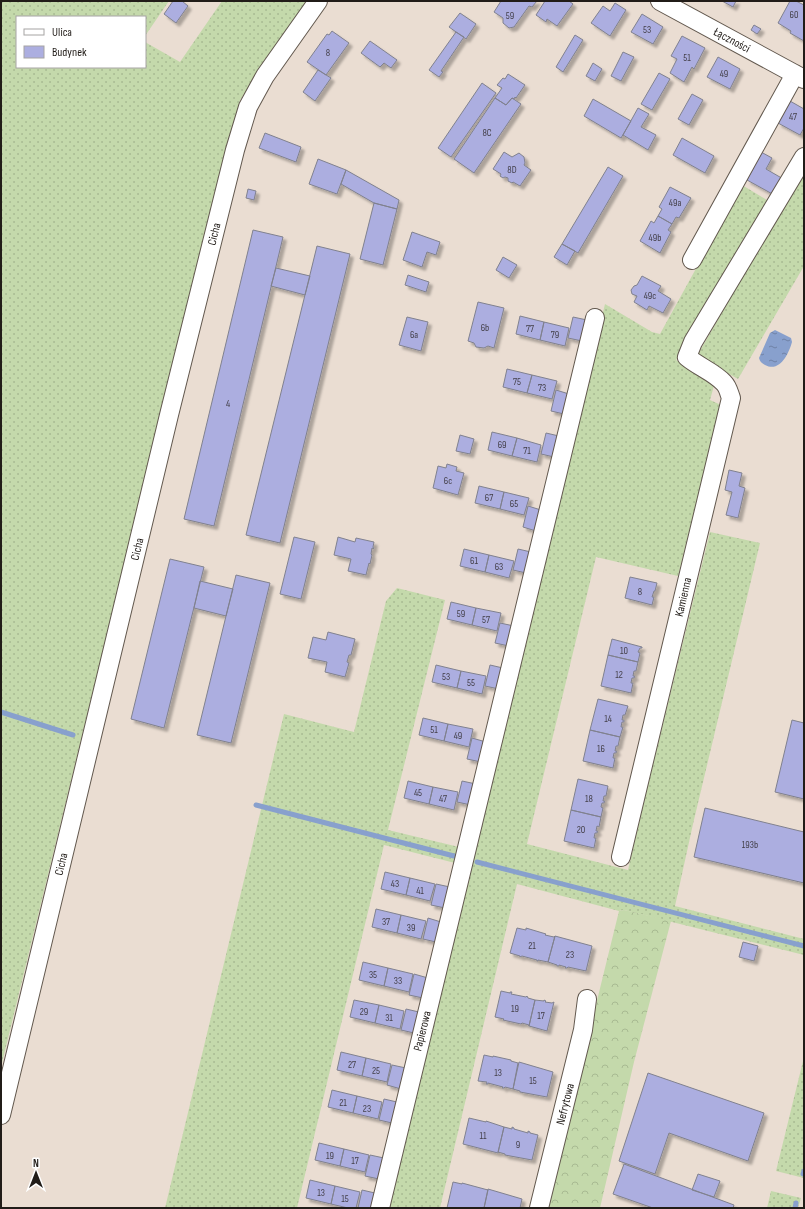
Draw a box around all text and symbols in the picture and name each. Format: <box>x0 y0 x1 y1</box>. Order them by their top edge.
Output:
house number: 60 <box>790 9 798 21</box>
house number: 59 <box>506 10 514 22</box>
legend <box>16 16 146 68</box>
house number: 53 <box>643 24 651 36</box>
street label: Łączności <box>710 24 753 56</box>
text: Ulica <box>52 25 72 40</box>
text: Budynek <box>52 45 87 60</box>
house number: 8 <box>326 47 330 59</box>
house number: 51 <box>683 52 691 64</box>
house number: 49 <box>720 68 728 80</box>
house number: 47 <box>789 111 797 123</box>
house number: 8C <box>482 127 492 139</box>
house number: 8D <box>507 164 517 176</box>
house number: 49a <box>669 197 681 209</box>
street label: Cicha <box>204 221 225 247</box>
house number: 49b <box>649 232 661 244</box>
house number: 49c <box>644 290 656 302</box>
house number: 6b <box>481 322 489 334</box>
house number: 77 <box>526 323 534 335</box>
house number: 6a <box>410 329 418 341</box>
house number: 79 <box>551 329 559 341</box>
house number: 75 <box>513 376 521 388</box>
house number: 73 <box>538 382 546 394</box>
house number: 4 <box>226 398 230 410</box>
house number: 69 <box>498 439 506 451</box>
house number: 71 <box>523 445 531 457</box>
house number: 6c <box>444 475 452 487</box>
house number: 67 <box>485 492 493 504</box>
house number: 65 <box>510 498 518 510</box>
street label: Cicha <box>128 536 147 562</box>
house number: 61 <box>470 555 478 567</box>
house number: 63 <box>495 561 503 573</box>
street label: Kamienna <box>672 576 695 618</box>
house number: 8 <box>638 586 642 598</box>
house number: 59 <box>457 608 465 620</box>
house number: 57 <box>482 614 490 626</box>
house number: 10 <box>620 645 628 657</box>
house number: 12 <box>615 669 623 681</box>
house number: 53 <box>442 671 450 683</box>
house number: 55 <box>467 677 475 689</box>
house number: 14 <box>604 713 612 725</box>
house number: 51 <box>430 724 438 736</box>
house number: 49 <box>454 730 462 742</box>
house number: 16 <box>597 743 605 755</box>
house number: 45 <box>414 787 422 799</box>
house number: 47 <box>439 793 447 805</box>
house number: 18 <box>585 793 593 805</box>
house number: 20 <box>577 824 585 836</box>
house number: 193b <box>742 839 758 851</box>
street label: Cicha <box>52 851 71 877</box>
house number: 43 <box>391 878 399 890</box>
house number: 41 <box>416 885 424 897</box>
house number: 37 <box>382 916 390 928</box>
house number: 39 <box>407 922 415 934</box>
house number: 21 <box>528 940 536 952</box>
house number: 23 <box>566 949 574 961</box>
house number: 35 <box>369 969 377 981</box>
house number: 33 <box>394 975 402 987</box>
house number: 19 <box>511 1003 519 1015</box>
house number: 29 <box>360 1006 368 1018</box>
street label: Papierowa <box>410 1009 435 1053</box>
house number: 17 <box>537 1010 545 1022</box>
house number: 31 <box>385 1012 393 1024</box>
house number: 27 <box>348 1059 356 1071</box>
house number: 25 <box>372 1065 380 1077</box>
house number: 13 <box>494 1067 502 1079</box>
house number: 15 <box>529 1075 537 1087</box>
street label: Nefrytowa <box>553 1081 578 1126</box>
house number: 21 <box>339 1097 347 1109</box>
house number: 23 <box>363 1103 371 1115</box>
house number: 11 <box>480 1130 487 1142</box>
house number: 9 <box>516 1139 520 1151</box>
house number: 19 <box>326 1150 334 1162</box>
north arrow <box>16 1153 56 1193</box>
house number: 17 <box>351 1155 359 1167</box>
text: N <box>33 1157 39 1170</box>
house number: 13 <box>317 1187 325 1199</box>
house number: 15 <box>341 1193 349 1205</box>

